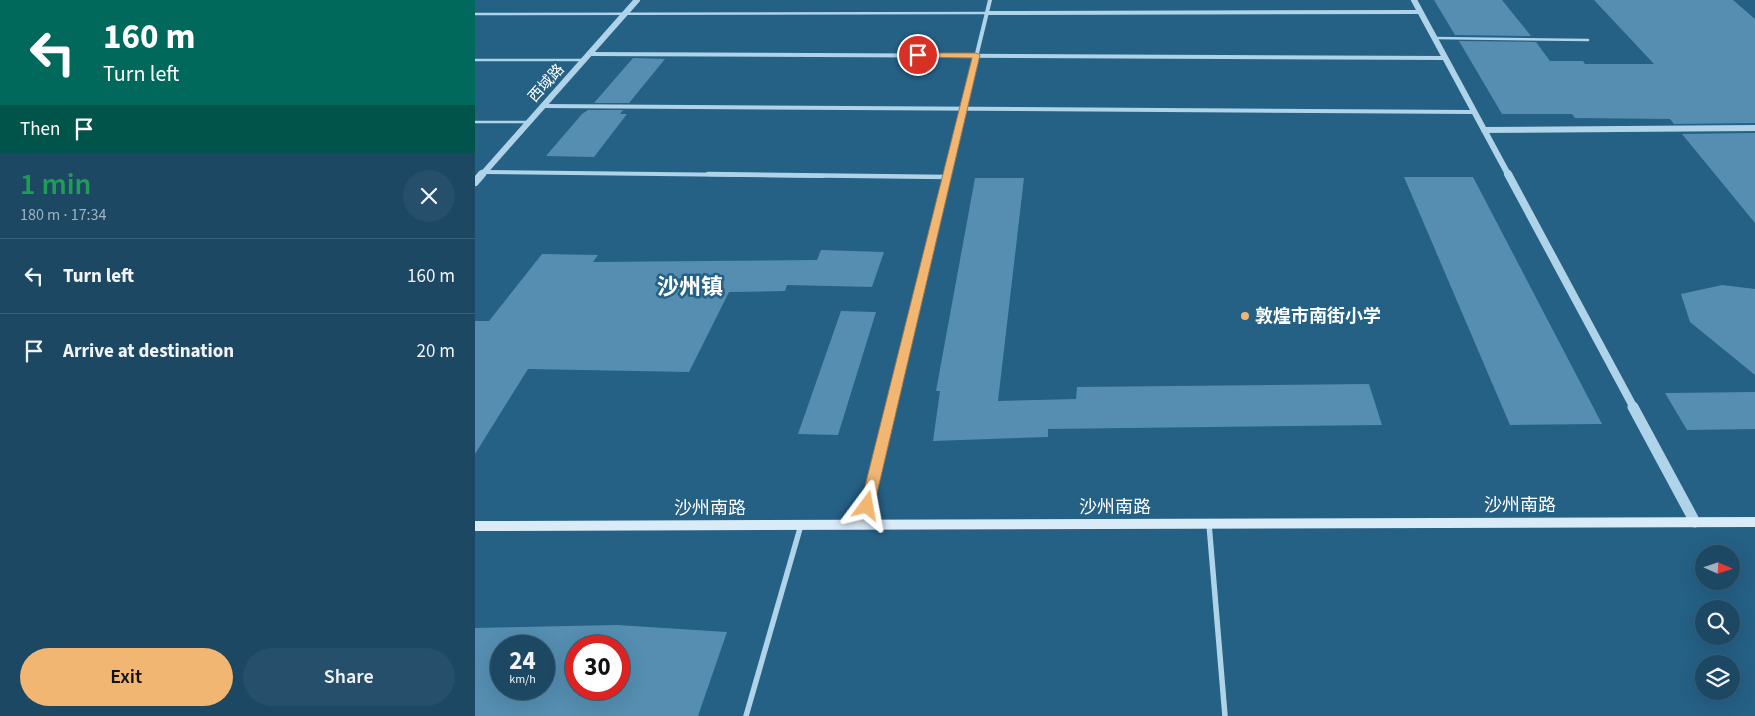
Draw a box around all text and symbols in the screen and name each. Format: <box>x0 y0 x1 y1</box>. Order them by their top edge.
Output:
text: 160 m <box>103 12 195 62</box>
icon: left <box>20 20 85 85</box>
pin <box>897 34 939 76</box>
icon: arrive <box>904 41 932 69</box>
text: Turn left <box>103 58 179 90</box>
street label: 西域路 <box>524 60 569 107</box>
icon: arrive <box>70 115 98 143</box>
text: Then <box>20 116 60 143</box>
text: 1 min <box>20 163 91 206</box>
button: close <box>403 170 455 222</box>
text: 180 m · 17:34 <box>20 204 107 226</box>
icon: left <box>20 262 48 290</box>
text: Turn left <box>63 263 134 290</box>
text: 160 m <box>407 263 455 290</box>
district label: 沙州镇 <box>657 271 723 303</box>
place label: 敦煌市南街小学 <box>1255 304 1381 329</box>
marker: 敦煌市南街小学 <box>1239 310 1251 322</box>
icon: arrive <box>20 337 48 365</box>
text: Arrive at destination <box>63 338 234 365</box>
text: 20 m <box>417 338 455 365</box>
position arrow <box>840 479 892 531</box>
street label: 沙州南路 <box>1484 493 1556 518</box>
street label: 沙州南路 <box>1079 495 1151 520</box>
street label: 沙州南路 <box>674 496 746 521</box>
north arrow <box>1695 545 1740 590</box>
map controls <box>1695 545 1740 700</box>
button: search <box>1695 600 1740 645</box>
speed limit sign: 30 <box>565 635 630 700</box>
text: 24 <box>509 643 536 679</box>
button: Exit <box>20 648 233 706</box>
button: Share <box>243 648 455 706</box>
button: layers <box>1695 655 1740 700</box>
text: km/h <box>509 671 536 688</box>

